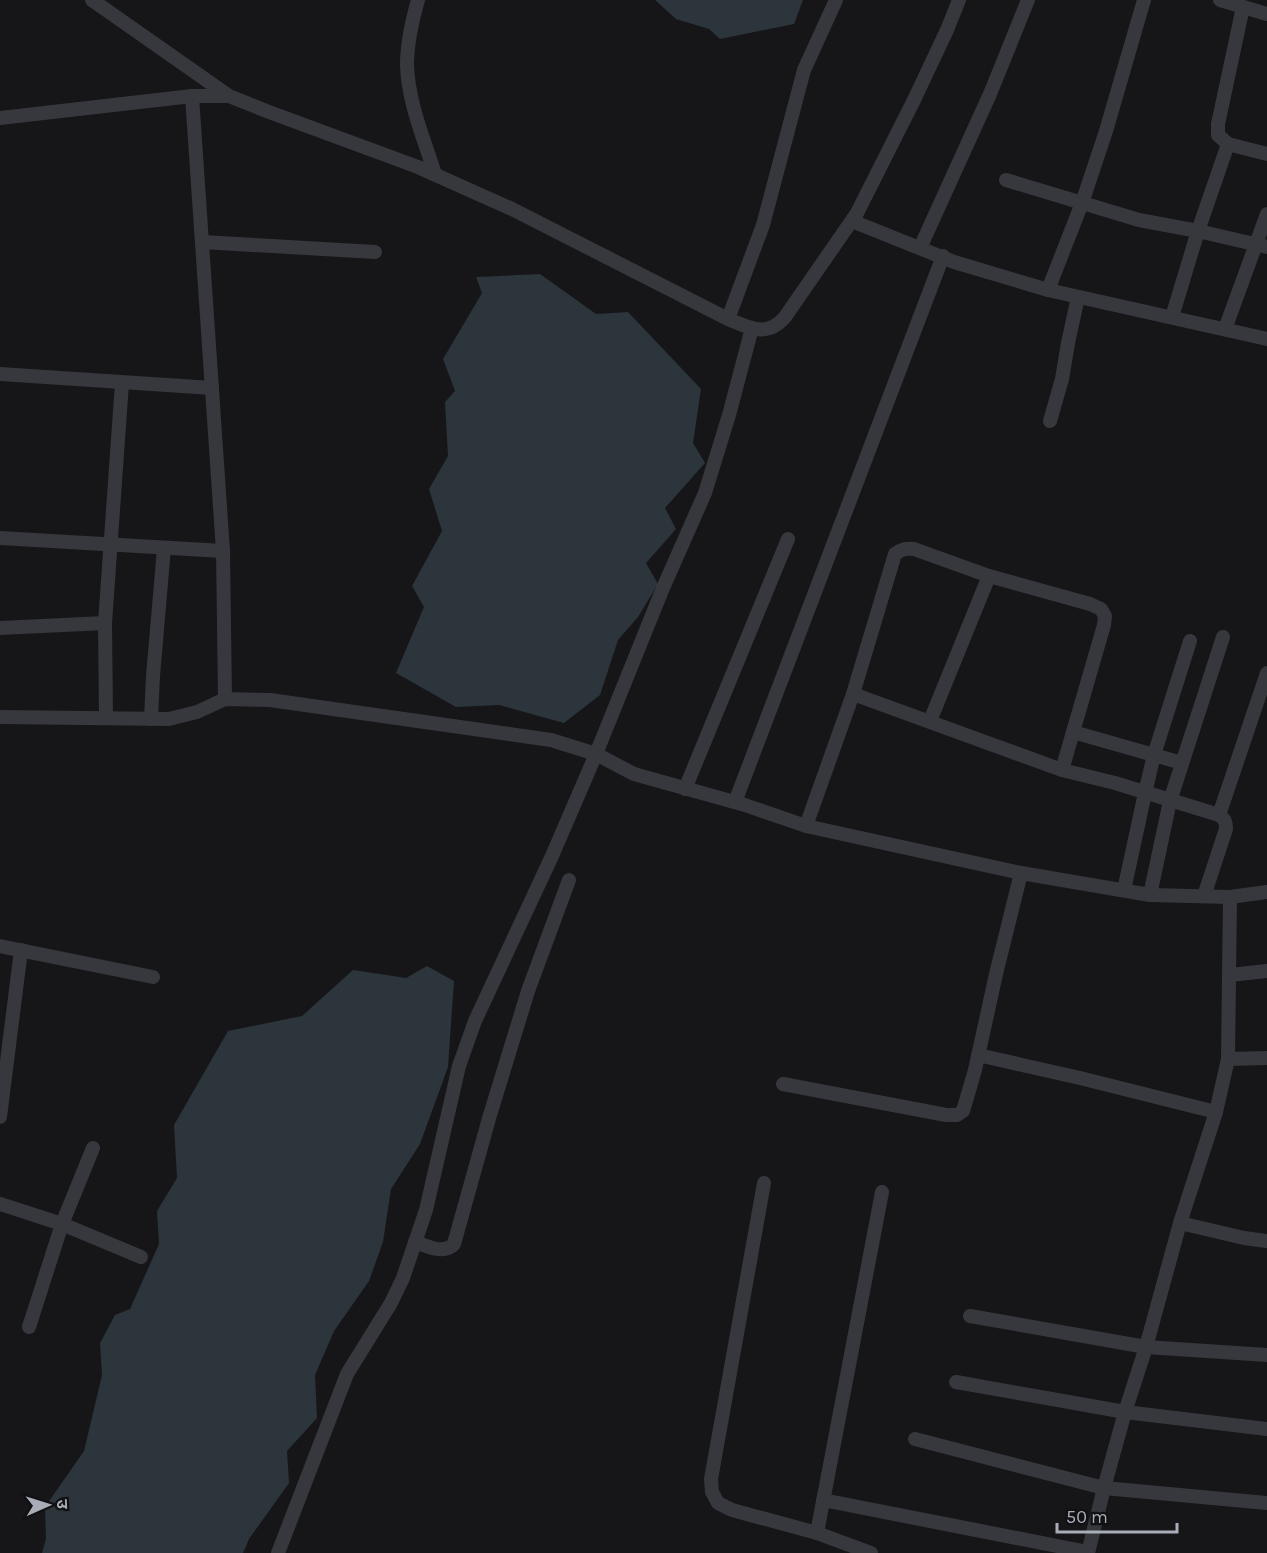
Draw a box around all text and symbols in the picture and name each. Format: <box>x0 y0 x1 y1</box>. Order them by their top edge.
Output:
north arrow <box>18 1475 78 1535</box>
scale bar <box>1057 1496 1177 1534</box>
text: उ <box>53 1499 72 1510</box>
text: 50 m <box>1066 1506 1108 1528</box>

